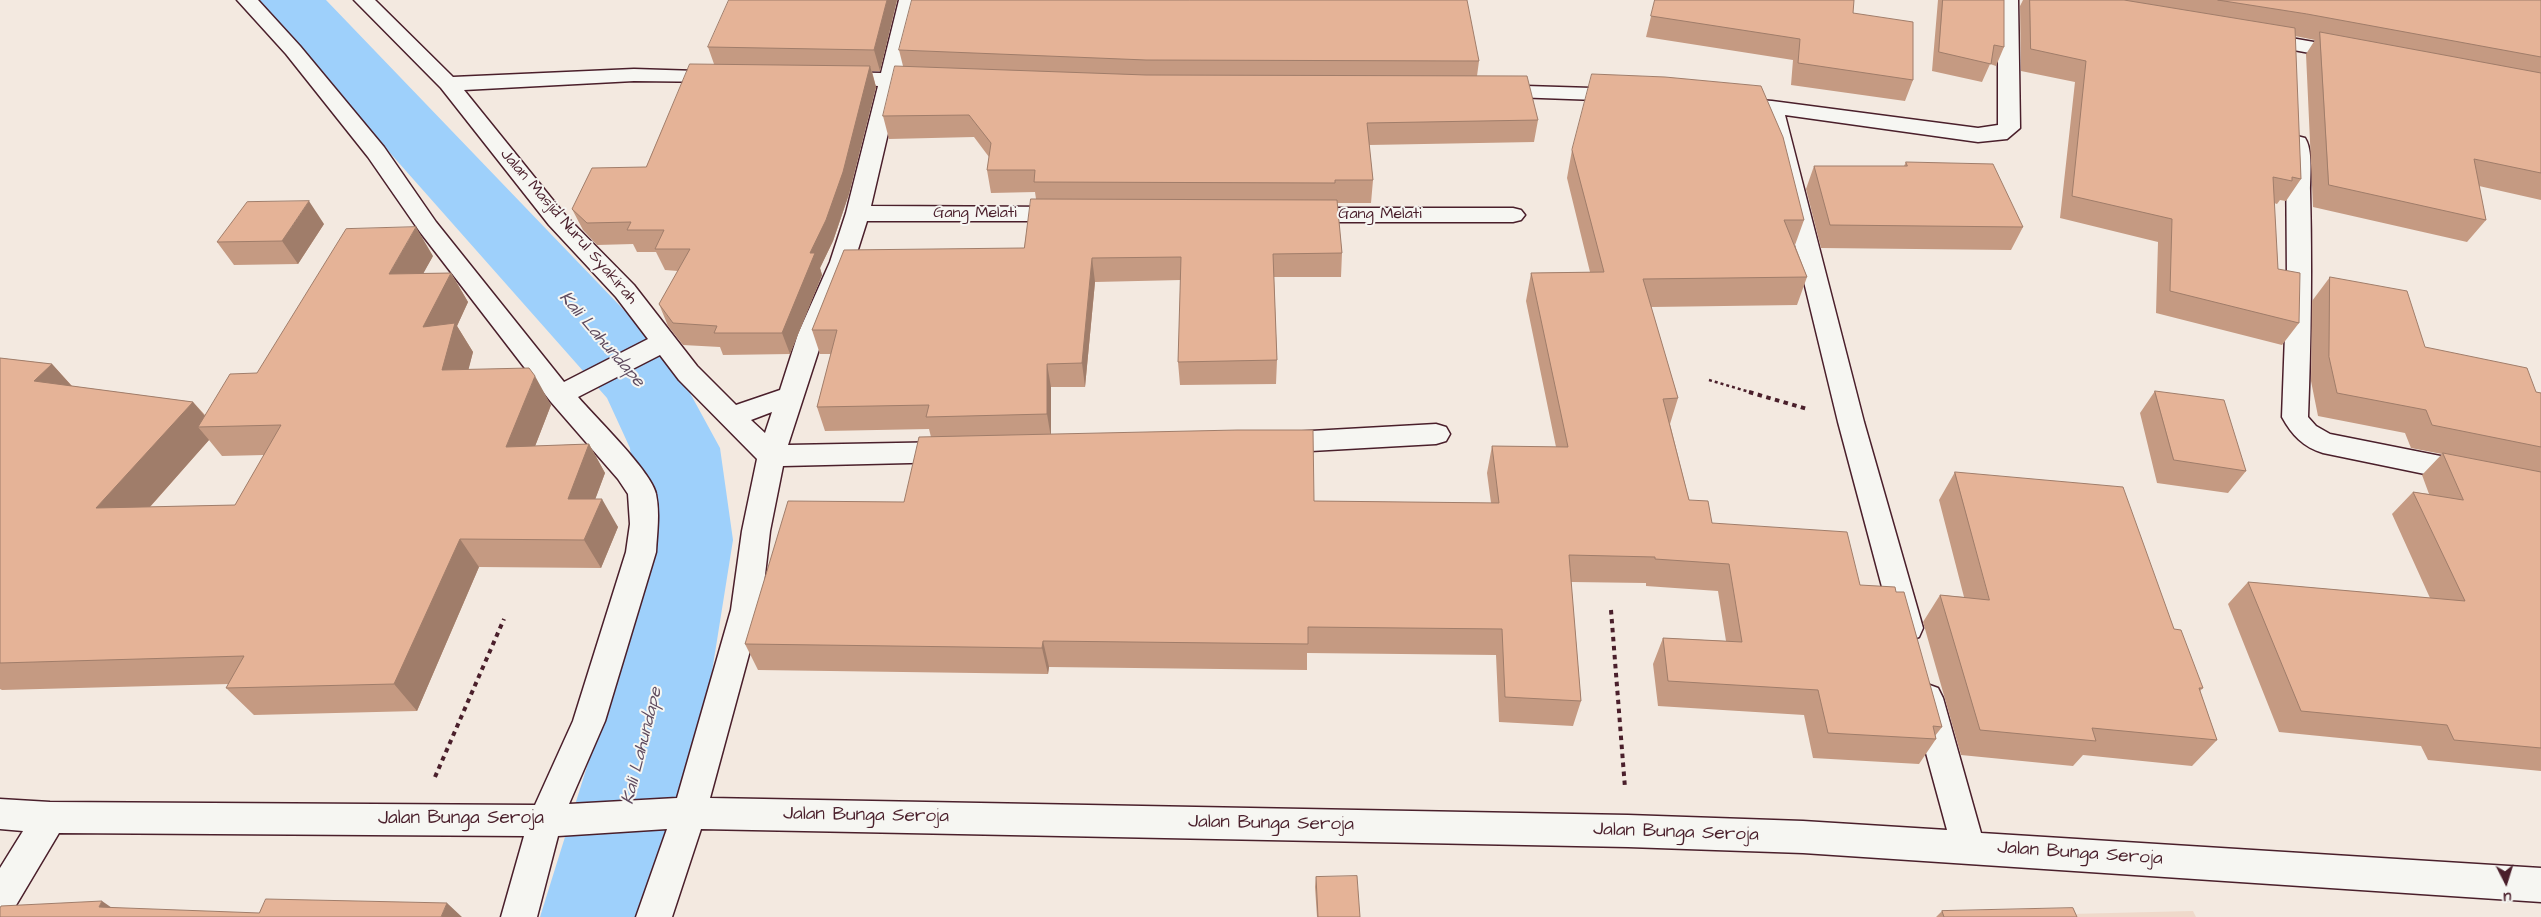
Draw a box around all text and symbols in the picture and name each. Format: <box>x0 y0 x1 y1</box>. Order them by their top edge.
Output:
street label: Jalan Masjid Nurul Syakirah <box>495 145 641 309</box>
street label: Gang Melati <box>933 204 1017 224</box>
street label: Gang Melati <box>1338 205 1422 225</box>
water label: Kali Lahundape <box>554 288 648 392</box>
water label: Kali Lahundape <box>618 685 668 807</box>
street label: Jalan Bunga Seroja <box>783 803 949 829</box>
street label: Jalan Bunga Seroja <box>378 808 544 830</box>
street label: Jalan Bunga Seroja <box>1188 811 1354 837</box>
street label: Jalan Bunga Seroja <box>1593 819 1759 847</box>
street label: Jalan Bunga Seroja <box>1996 837 2164 871</box>
north arrow <box>2481 857 2531 907</box>
text: U <box>2503 887 2512 907</box>

